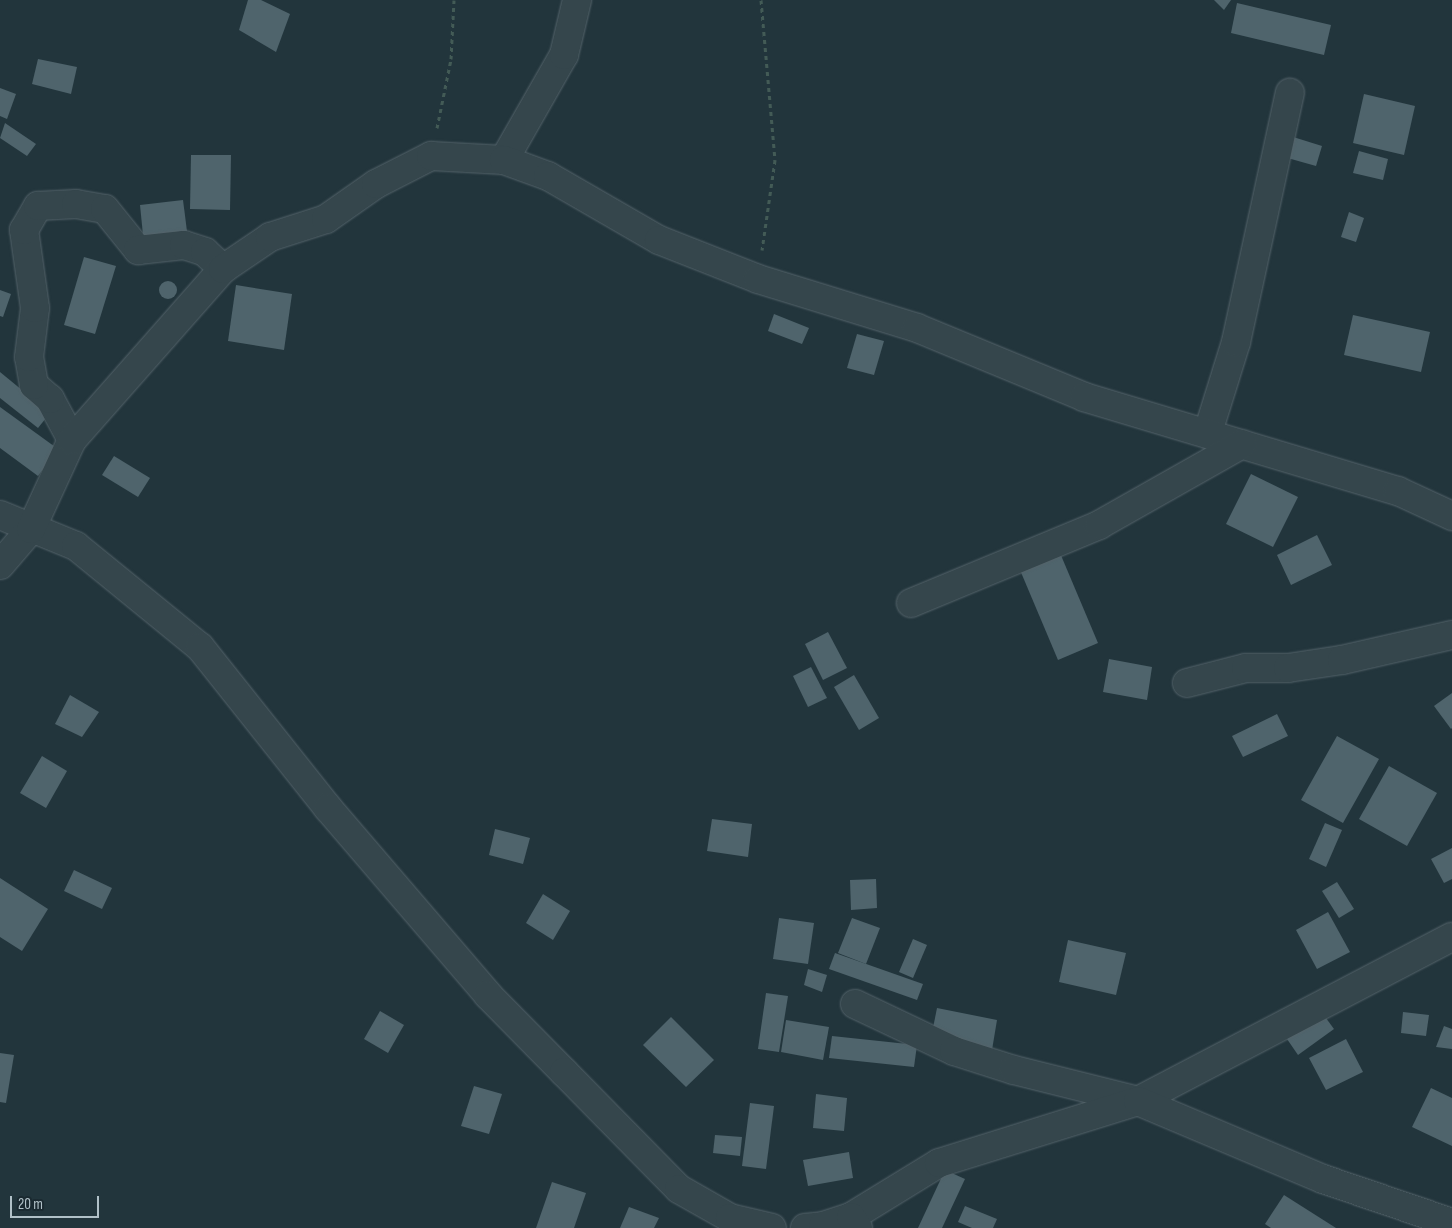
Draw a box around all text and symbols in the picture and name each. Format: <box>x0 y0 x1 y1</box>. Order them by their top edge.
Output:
scale bar <box>12 1186 101 1218</box>
text: 20 m <box>18 1195 43 1214</box>

